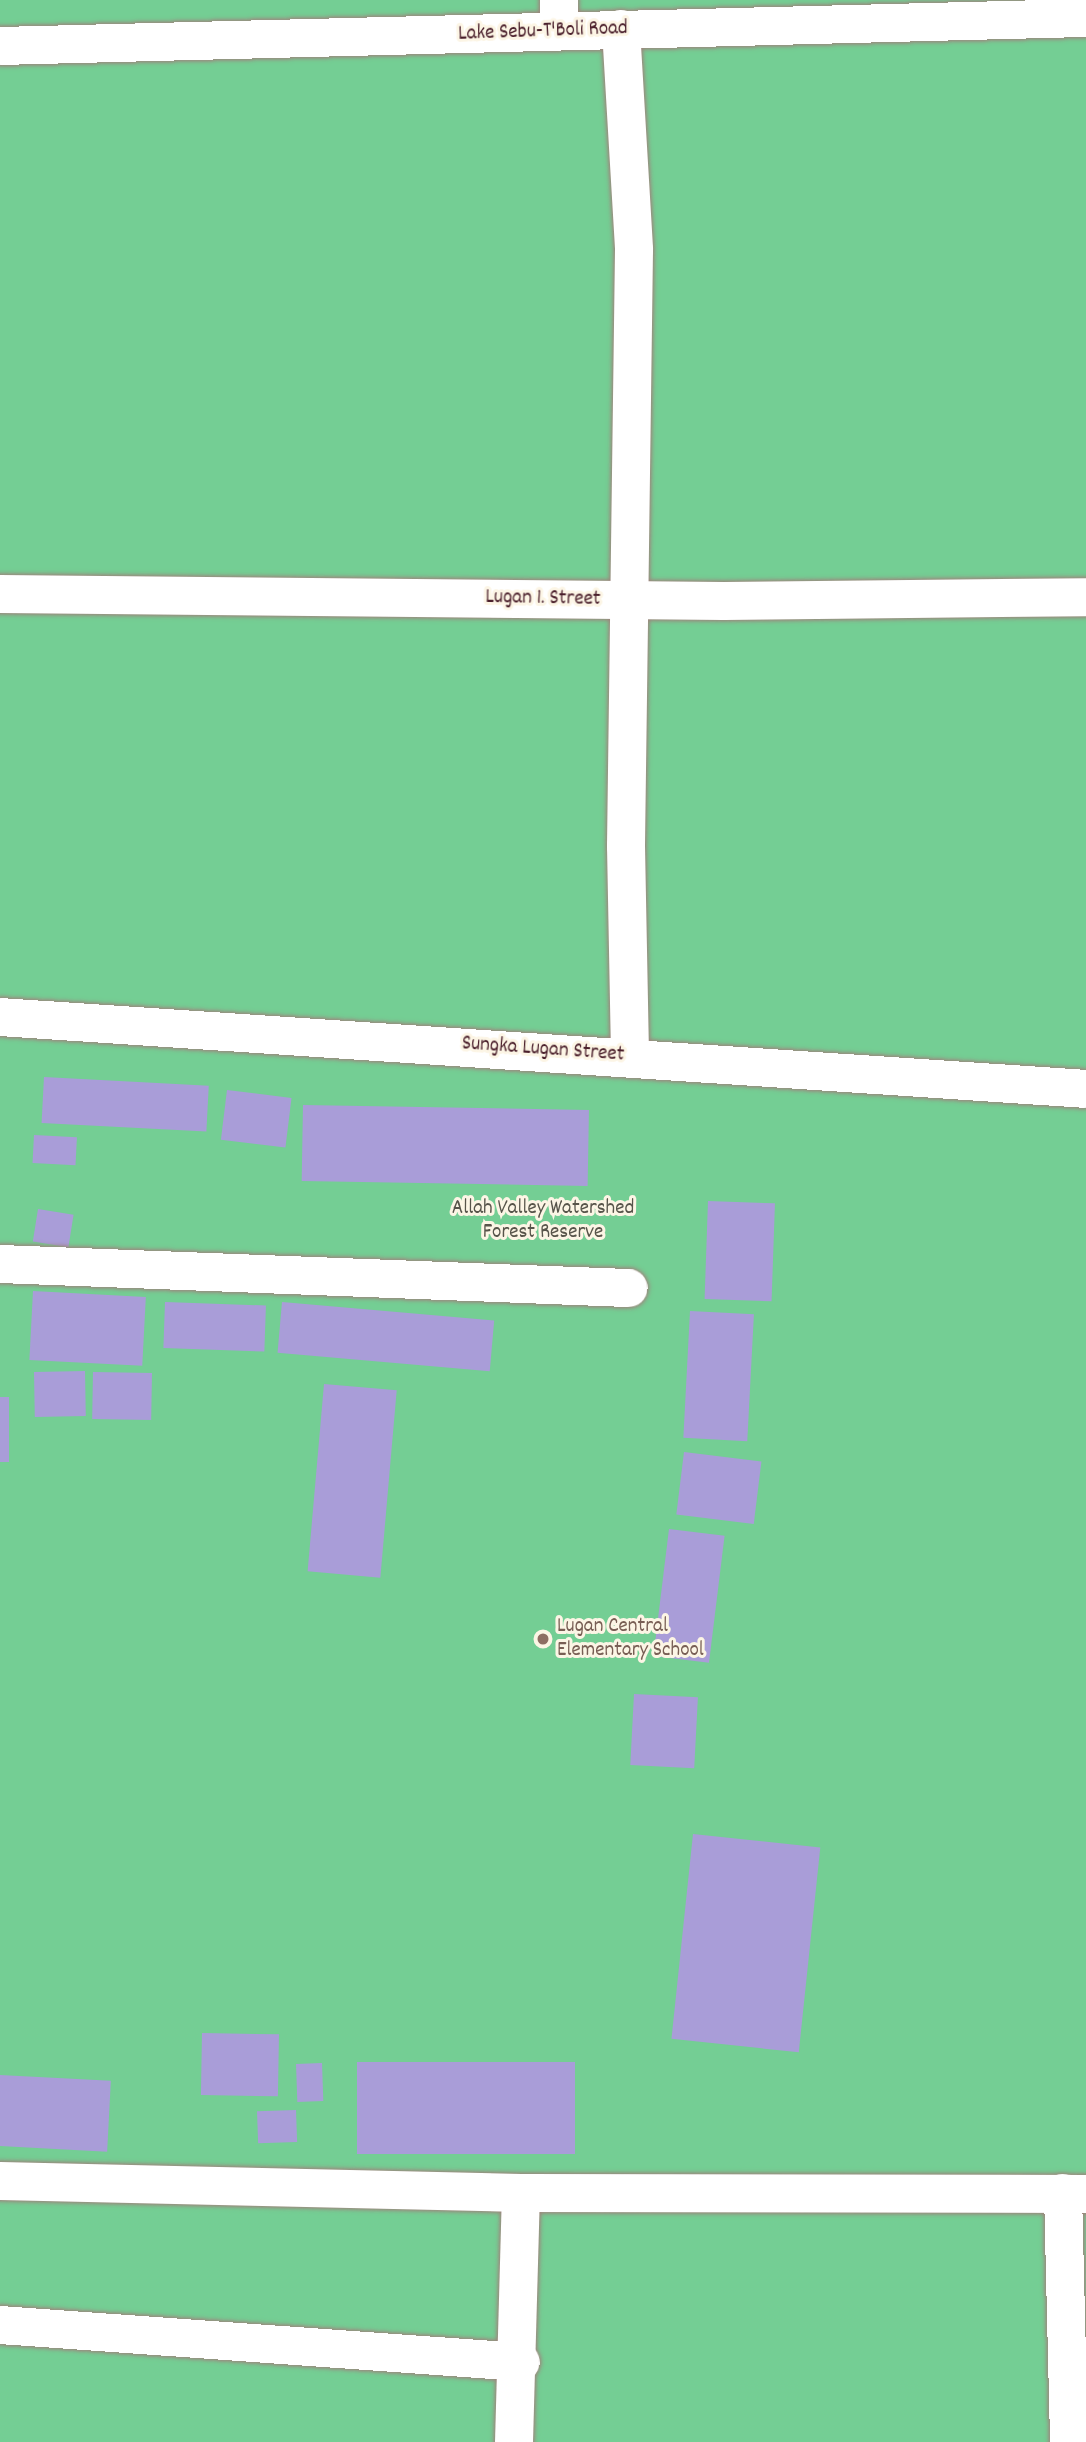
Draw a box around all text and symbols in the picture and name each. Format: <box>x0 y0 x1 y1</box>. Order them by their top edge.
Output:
street label: Lake Sebu-T'Boli Road <box>458 16 628 48</box>
street label: Lugan 1. Street <box>485 585 601 613</box>
street label: Sungka Lugan Street <box>461 1032 625 1068</box>
park label: Allah Valley Watershed Forest Reserve <box>452 1196 634 1246</box>
place label: Lugan Central Elementary School <box>557 1614 704 1664</box>
marker: Lugan Central Elementary School <box>535 1631 551 1647</box>

